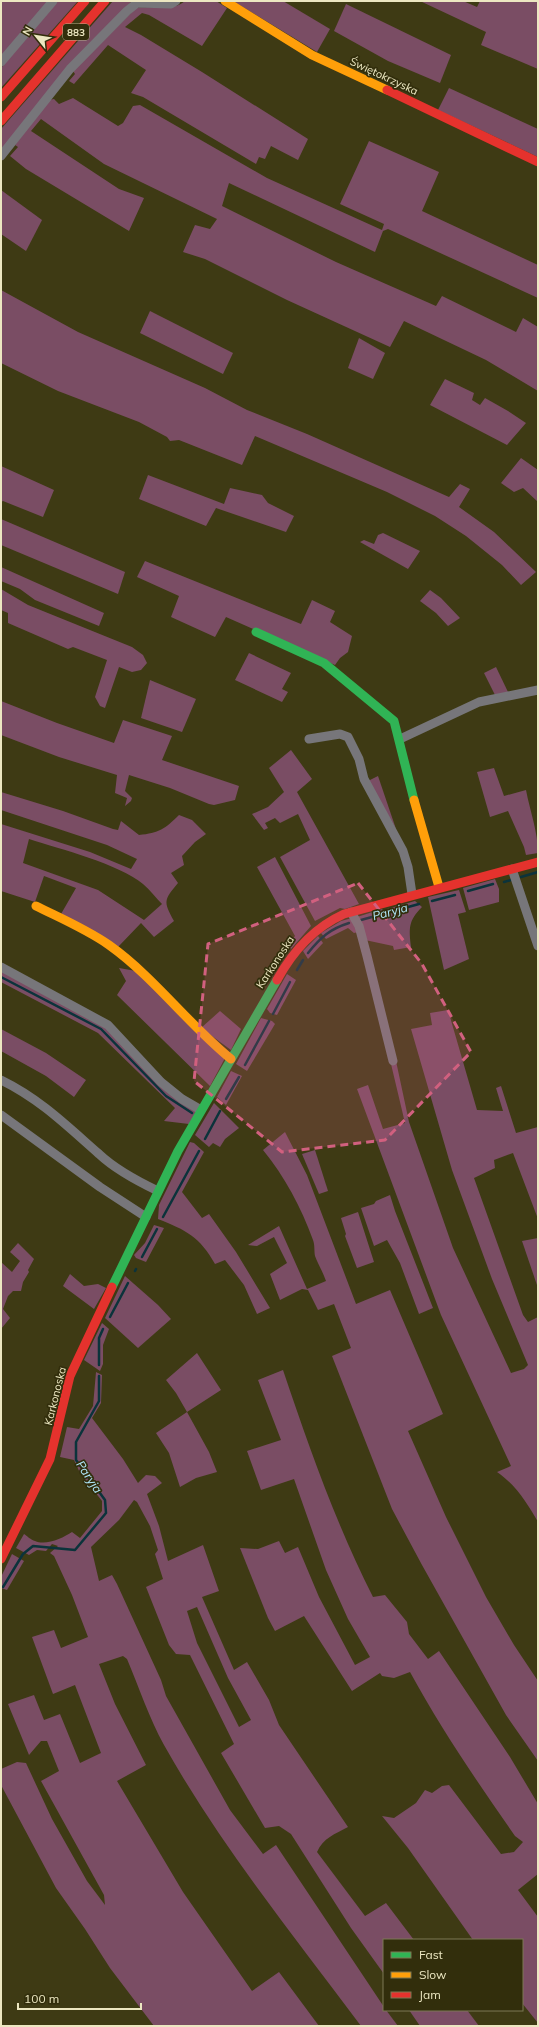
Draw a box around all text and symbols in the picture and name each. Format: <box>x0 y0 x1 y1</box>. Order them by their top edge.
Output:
north arrow <box>16 16 56 56</box>
text: N <box>19 24 35 38</box>
road number: 883 <box>63 24 89 40</box>
street label: Świętokrzyska <box>348 54 420 98</box>
water label: Paryja <box>371 900 409 923</box>
street label: Karkonoska <box>253 933 297 991</box>
street label: Karkonoska <box>41 1365 69 1427</box>
water label: Paryja <box>73 1458 106 1496</box>
legend <box>383 1939 523 2011</box>
text: Fast <box>419 1947 443 1962</box>
text: Slow <box>419 1967 447 1982</box>
scale bar <box>18 1985 141 2011</box>
text: Jam <box>419 1987 441 2002</box>
text: 100 m <box>24 1991 59 2006</box>

